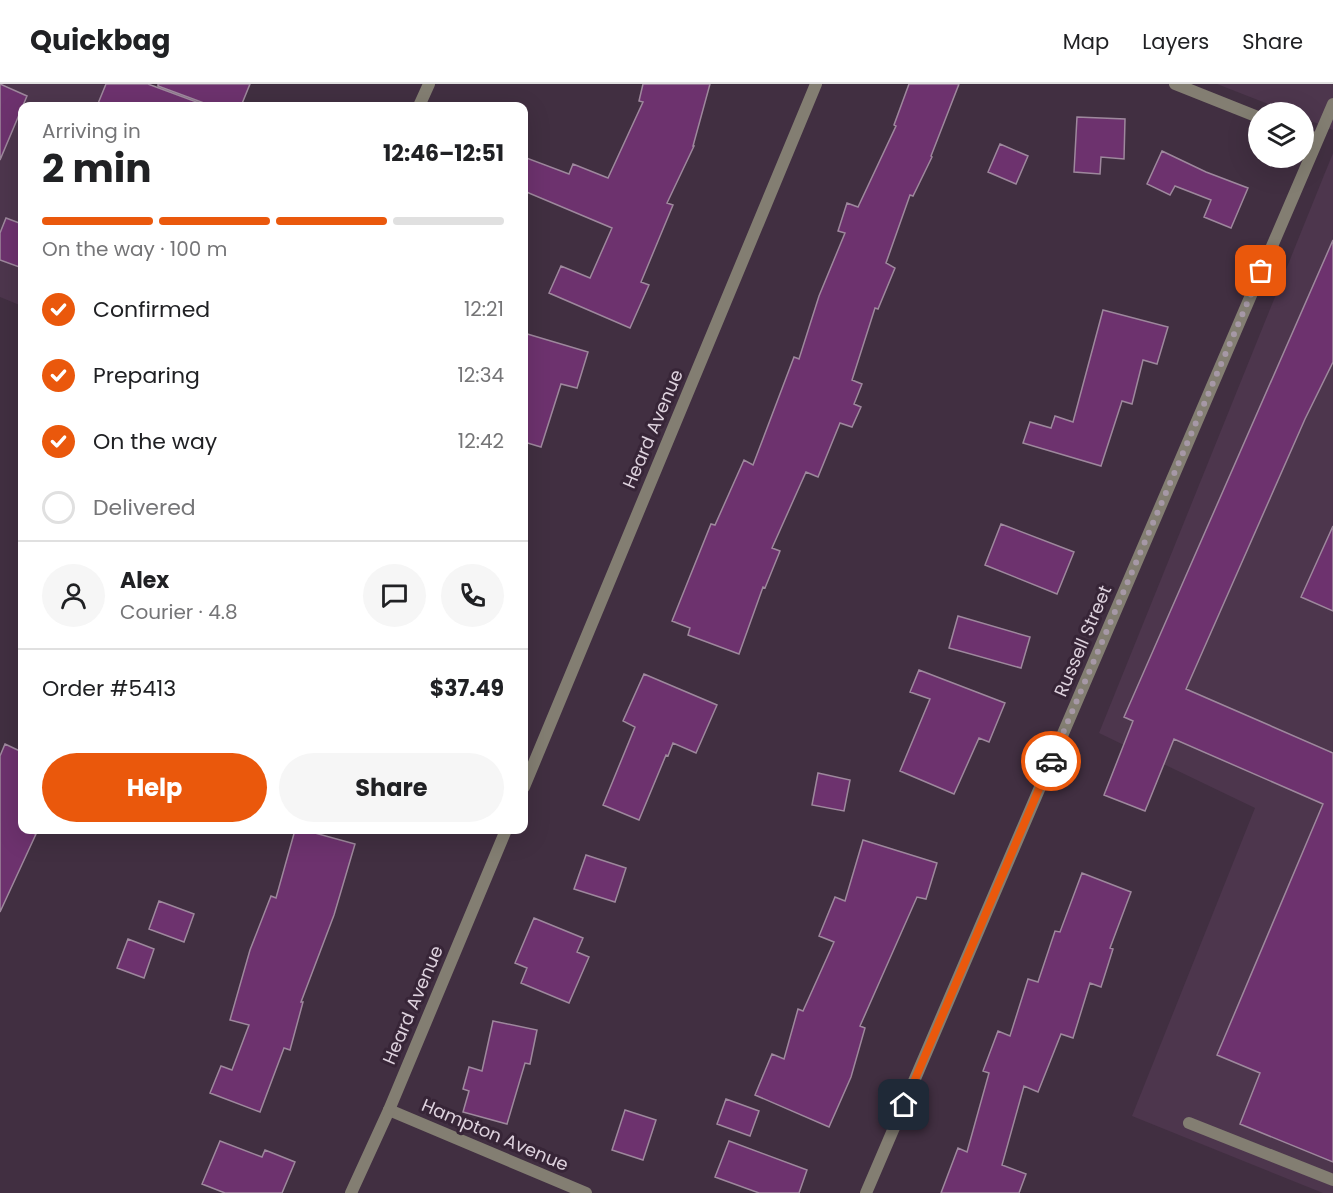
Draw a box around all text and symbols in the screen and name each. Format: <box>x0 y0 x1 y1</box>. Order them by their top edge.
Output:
text: Quickbag <box>30 21 170 60</box>
text: Map <box>1063 27 1109 56</box>
text: Layers <box>1142 27 1209 56</box>
text: Share <box>1242 27 1303 56</box>
map controls <box>1248 102 1314 168</box>
button: layers <box>1248 102 1314 168</box>
text: Arriving in <box>42 117 141 145</box>
text: 12:46–12:51 <box>383 138 504 169</box>
text: 2 min <box>42 141 152 196</box>
text: On the way · 100 m <box>42 235 227 263</box>
pin <box>1235 245 1286 296</box>
icon: bag <box>1244 254 1277 287</box>
icon: check <box>42 293 75 326</box>
text: Confirmed <box>93 294 210 325</box>
text: 12:21 <box>464 295 504 323</box>
icon: check <box>42 359 75 392</box>
text: Preparing <box>93 360 200 391</box>
text: 12:34 <box>457 361 504 389</box>
street label: Heard Avenue <box>616 365 689 492</box>
icon: check <box>42 425 75 458</box>
text: On the way <box>93 426 217 457</box>
text: 12:42 <box>458 427 504 455</box>
text: Delivered <box>93 492 196 523</box>
button: person <box>42 564 105 627</box>
button: chat <box>363 564 426 627</box>
button: phone <box>441 564 504 627</box>
text: Alex <box>120 565 169 596</box>
street label: Russell Street <box>1048 581 1117 700</box>
text: Courier · 4.8 <box>120 598 238 626</box>
text: Order #5413 <box>42 673 176 704</box>
text: $37.49 <box>430 673 504 704</box>
courier <box>1021 731 1081 791</box>
icon: car <box>1035 745 1068 778</box>
button: Help <box>42 753 267 822</box>
button: Share <box>279 753 504 822</box>
street label: Heard Avenue <box>376 941 449 1068</box>
pin <box>878 1079 929 1130</box>
icon: home <box>887 1088 920 1121</box>
street label: Hampton Avenue <box>418 1092 572 1177</box>

